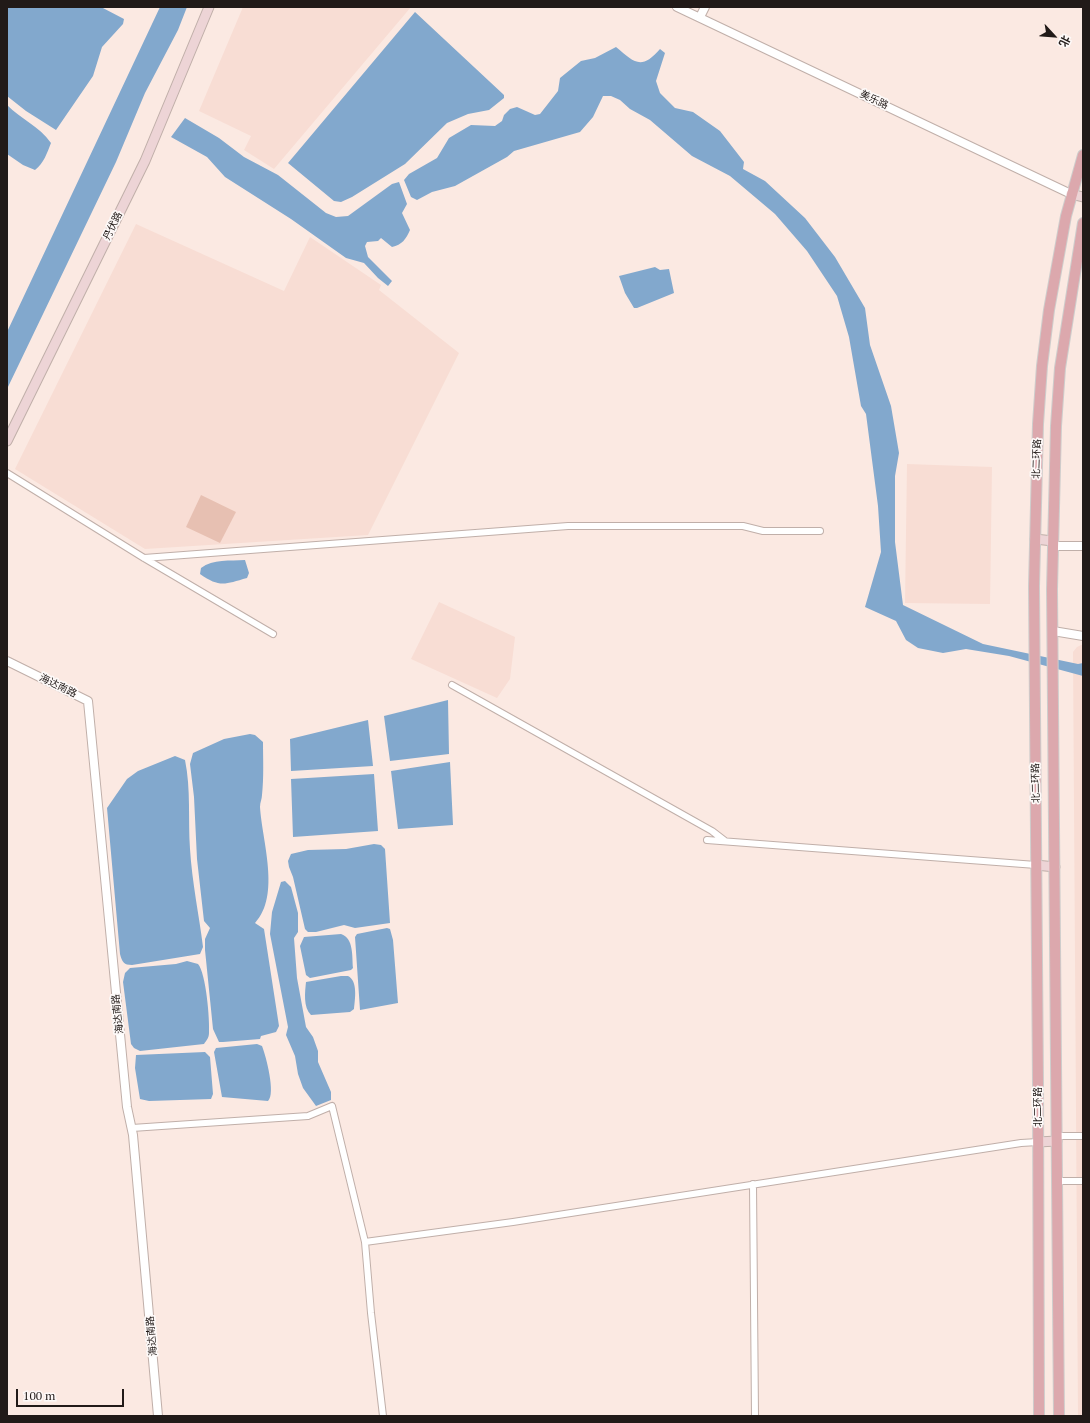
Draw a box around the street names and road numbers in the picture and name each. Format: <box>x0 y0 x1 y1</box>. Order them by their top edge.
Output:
street label: 美乐路 <box>858 88 890 112</box>
street label: 丹伏路 <box>101 210 125 242</box>
street label: 北二环路 <box>1030 439 1044 479</box>
street label: 海达南路 <box>37 672 79 700</box>
street label: 北二环路 <box>1030 763 1042 803</box>
street label: 海达南路 <box>110 993 126 1035</box>
street label: 北二环路 <box>1032 1087 1044 1127</box>
street label: 海达南路 <box>144 1316 160 1356</box>

